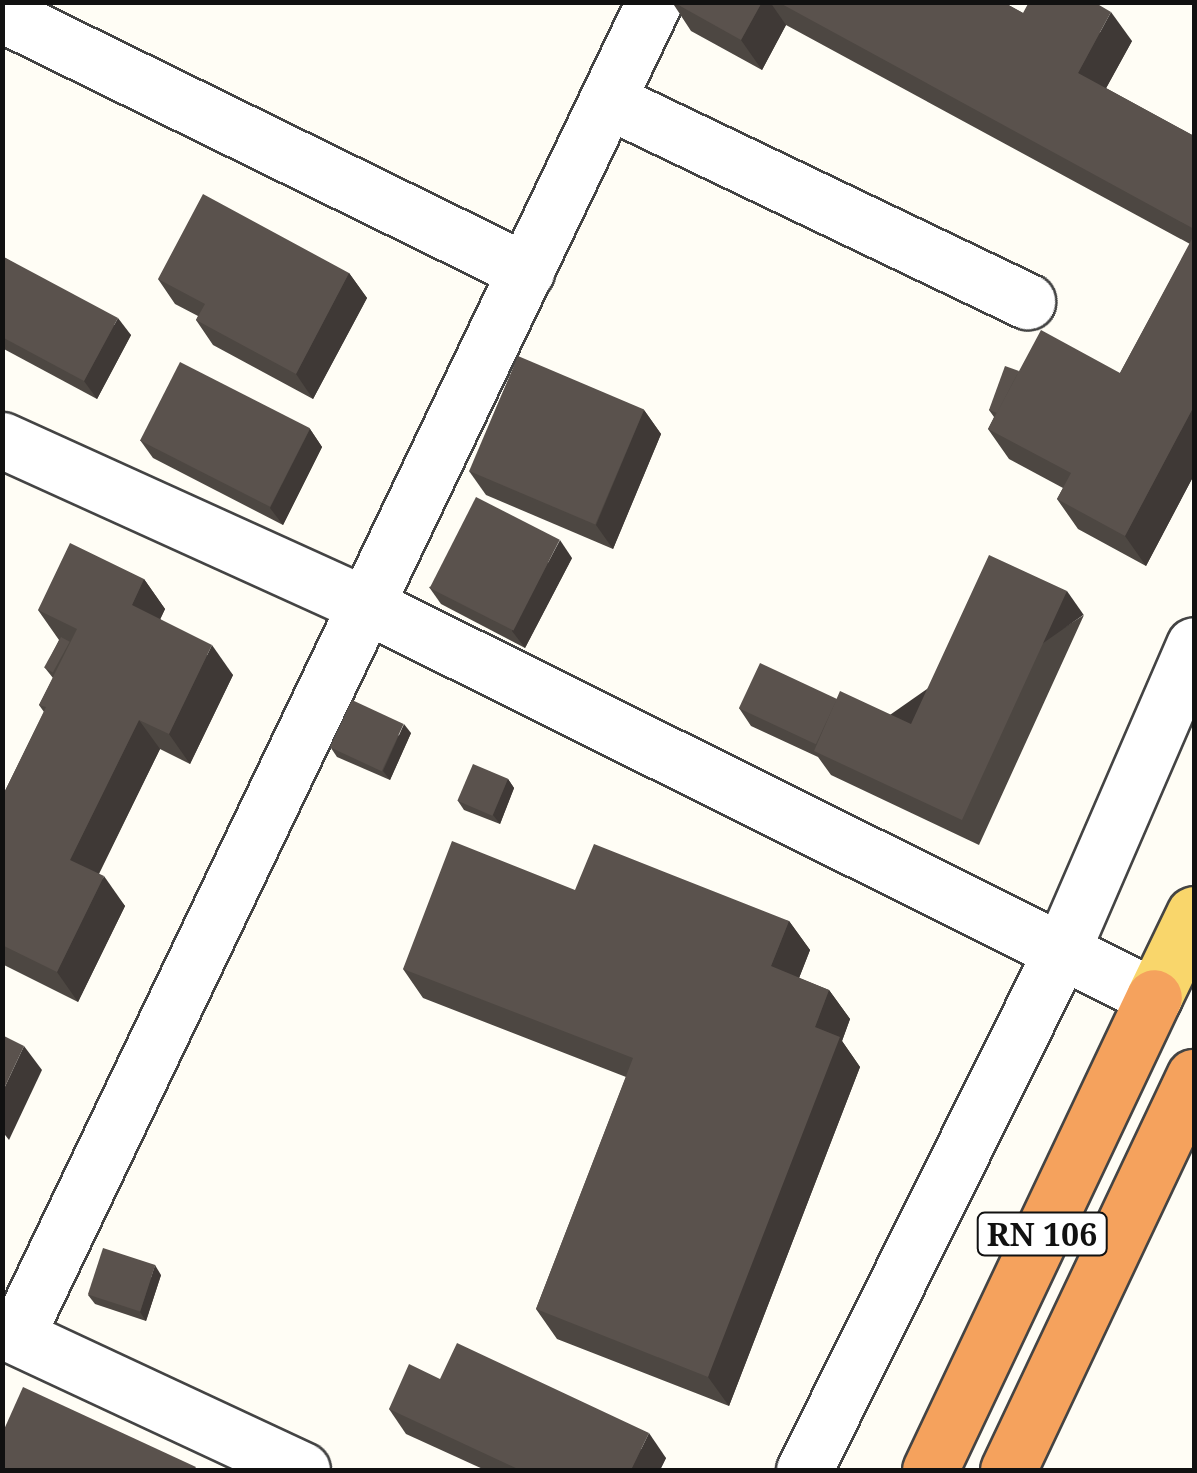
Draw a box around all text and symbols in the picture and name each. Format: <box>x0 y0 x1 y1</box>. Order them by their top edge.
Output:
road number: RN 106 <box>974 1207 1110 1261</box>

